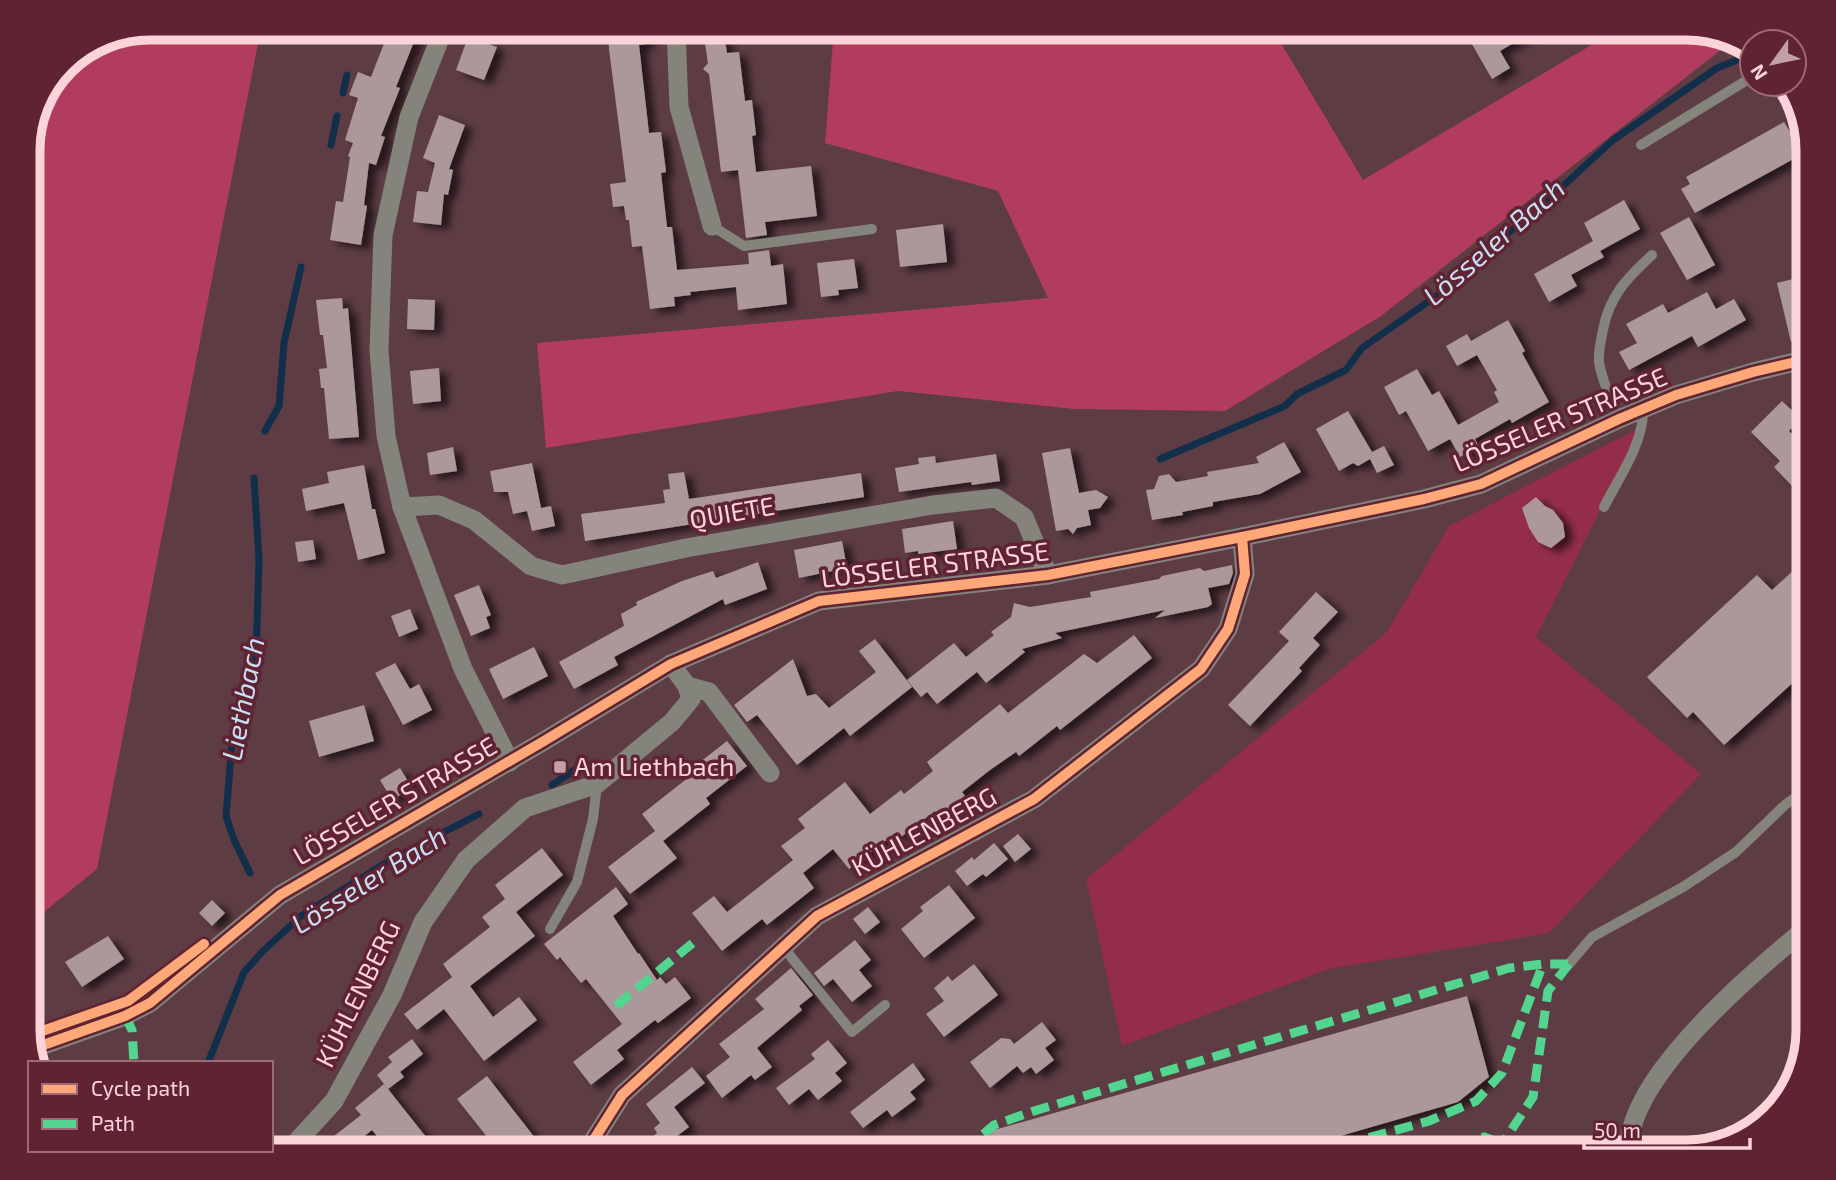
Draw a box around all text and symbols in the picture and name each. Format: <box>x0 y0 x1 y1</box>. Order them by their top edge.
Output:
north arrow <box>1738 28 1808 98</box>
text: N <box>1745 61 1772 85</box>
water label: Lösseler Bach <box>1416 171 1571 312</box>
street label: LÖSSELER STRASSE <box>1448 360 1671 478</box>
street label: QUIETE <box>687 489 777 534</box>
street label: LÖSSELER STRASSE <box>819 534 1051 593</box>
water label: Liethbach <box>213 634 271 763</box>
street label: LÖSSELER STRASSE <box>287 729 501 871</box>
place label: Am Liethbach <box>574 750 734 781</box>
marker: Am Liethbach <box>552 759 568 775</box>
street label: KÜHLENBERG <box>846 780 1001 882</box>
water label: Lösseler Bach <box>285 818 452 940</box>
street label: KÜHLENBERG <box>308 915 406 1072</box>
legend <box>28 1061 273 1152</box>
text: Cycle path <box>91 1075 190 1100</box>
scale bar <box>1584 1106 1750 1150</box>
text: Path <box>91 1110 135 1135</box>
text: 50 m <box>1594 1117 1641 1142</box>

